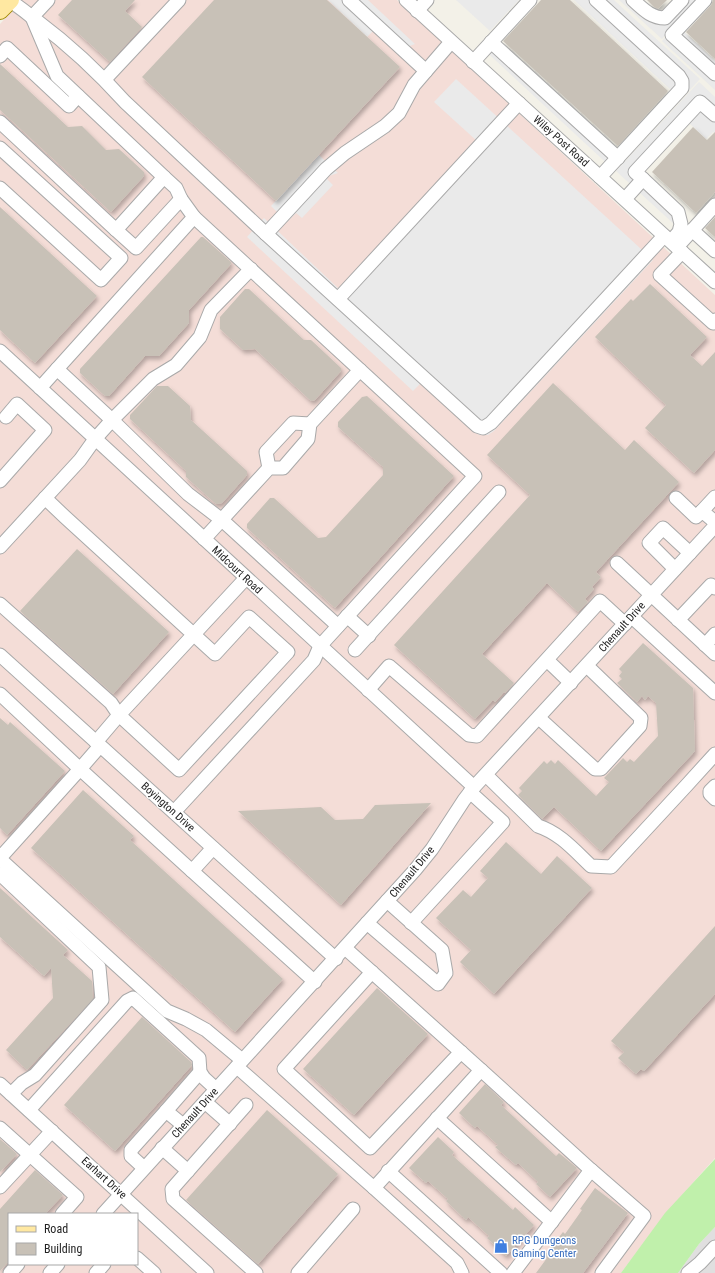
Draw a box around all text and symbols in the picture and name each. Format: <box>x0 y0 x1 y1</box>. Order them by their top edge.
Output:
street label: Wiley Post Road <box>531 113 591 169</box>
street label: Midcourt Road <box>209 544 265 596</box>
street label: Chenault Drive <box>596 599 648 655</box>
street label: Boyington Drive <box>138 779 198 835</box>
street label: Chenault Drive <box>387 844 437 900</box>
street label: Chenault Drive <box>169 1085 221 1141</box>
street label: Earhart Drive <box>79 1154 129 1202</box>
legend <box>8 1213 138 1265</box>
text: Road <box>44 1222 68 1236</box>
place label: RPG Dungeons Gaming Center <box>512 1234 577 1260</box>
shop icon: RPG Dungeons Gaming Center <box>493 1238 509 1254</box>
text: Building <box>44 1242 82 1256</box>

